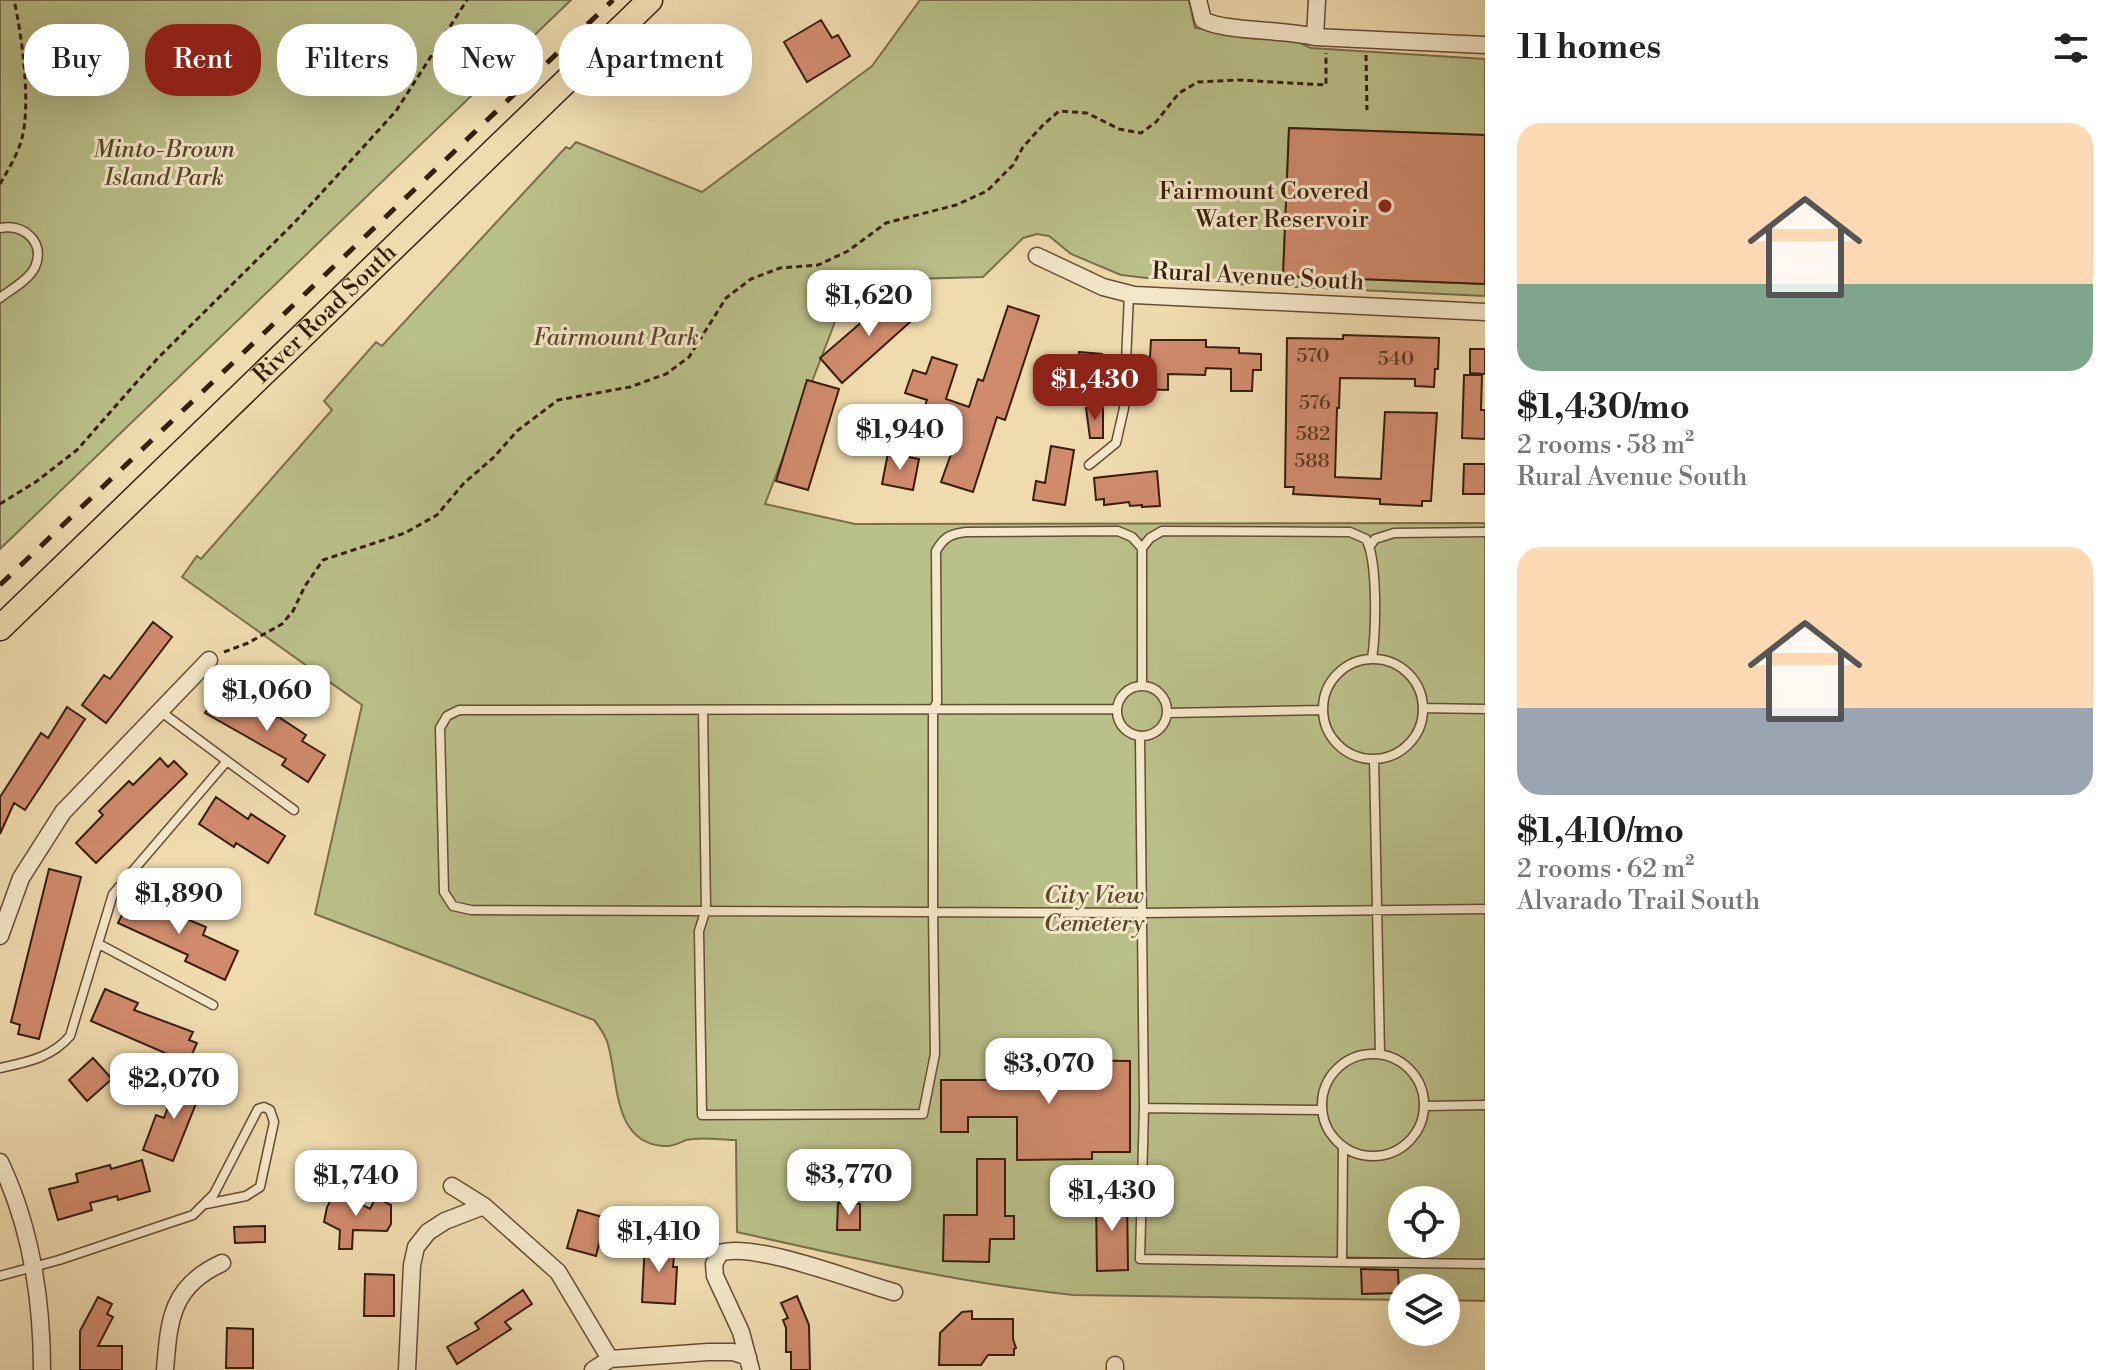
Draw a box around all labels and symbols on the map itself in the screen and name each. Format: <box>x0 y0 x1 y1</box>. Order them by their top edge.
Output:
park label: Minto-Brown Island Park <box>93 135 236 193</box>
place label: Fairmount Covered Water Reservoir <box>1159 177 1369 235</box>
marker: Fairmount Covered Water Reservoir <box>1376 197 1394 215</box>
street label: River Road South <box>247 238 403 390</box>
street label: Rural Avenue South <box>1151 256 1365 298</box>
pin: $1,620 <box>804 270 934 338</box>
park label: Fairmount Park <box>533 323 699 353</box>
house number: 570 <box>1296 344 1330 369</box>
house number: 540 <box>1378 347 1414 372</box>
pin: $1,430 <box>1030 354 1160 422</box>
house number: 576 <box>1299 391 1331 416</box>
pin: $1,940 <box>835 404 965 472</box>
house number: 582 <box>1296 422 1330 447</box>
house number: 588 <box>1294 449 1330 474</box>
pin: $1,060 <box>202 665 332 733</box>
pin: $1,890 <box>114 868 244 936</box>
park label: City View Cemetery <box>1044 881 1145 939</box>
pin: $3,070 <box>984 1038 1114 1106</box>
pin: $2,070 <box>109 1053 239 1121</box>
pin: $3,770 <box>784 1149 914 1217</box>
pin: $1,740 <box>291 1150 421 1218</box>
pin: $1,430 <box>1047 1165 1177 1233</box>
pin: $1,410 <box>594 1206 724 1274</box>

